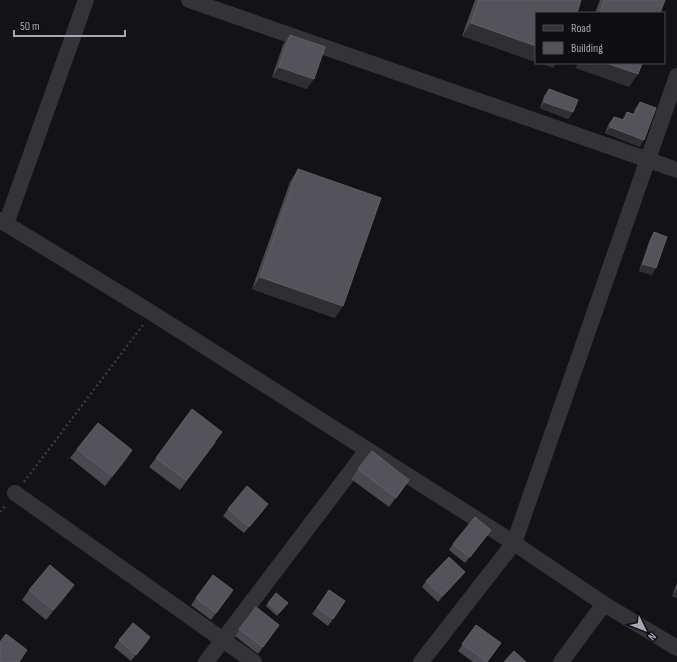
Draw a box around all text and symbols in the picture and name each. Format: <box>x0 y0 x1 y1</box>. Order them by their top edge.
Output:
scale bar <box>14 12 125 38</box>
legend <box>535 12 665 64</box>
text: 50 m <box>20 19 40 34</box>
text: Road <box>571 21 591 36</box>
text: Building <box>571 41 603 56</box>
north arrow <box>625 610 665 650</box>
text: N <box>645 630 659 643</box>

